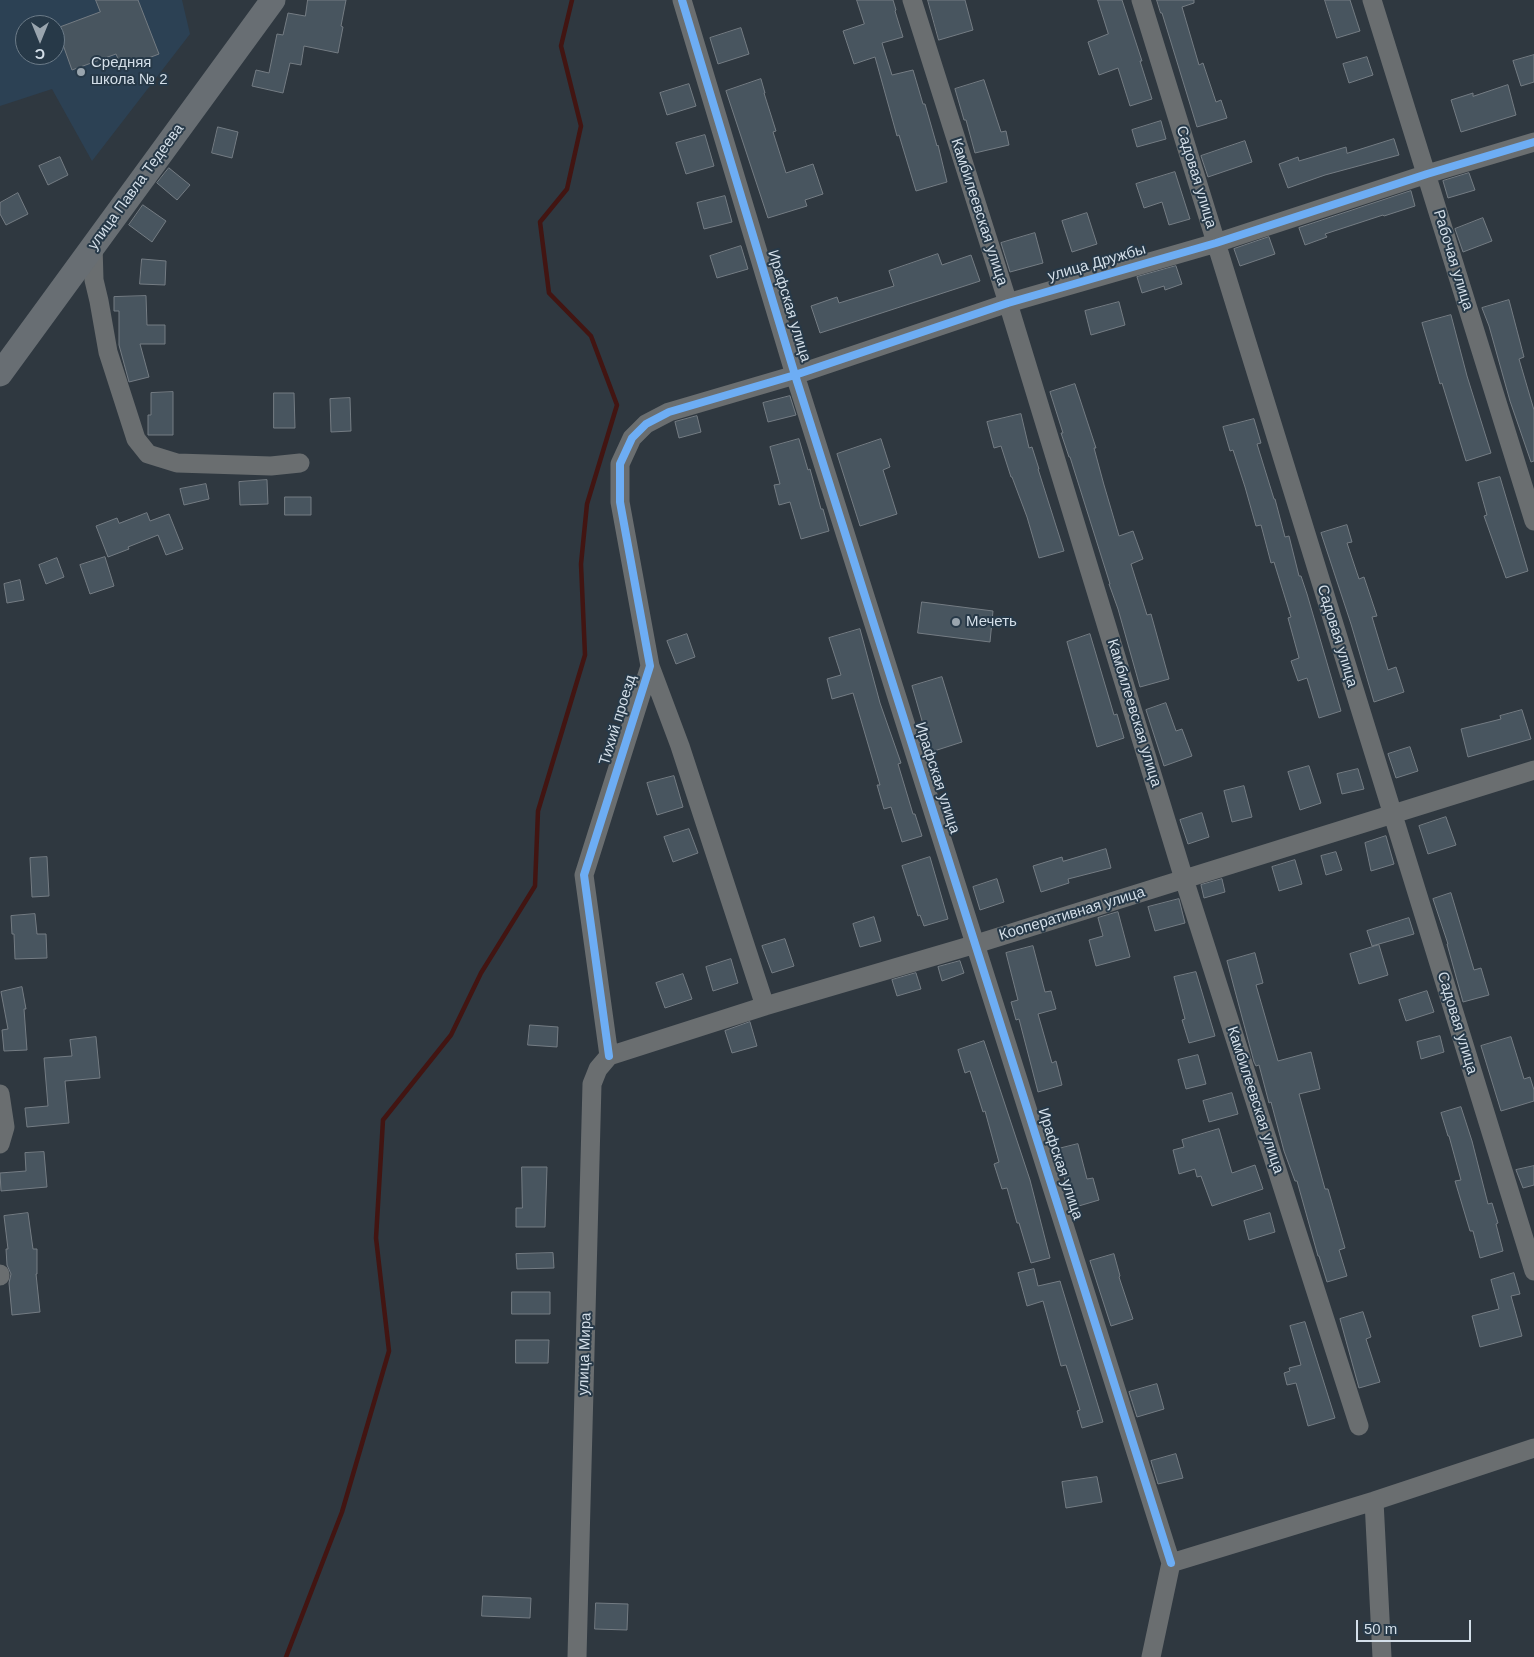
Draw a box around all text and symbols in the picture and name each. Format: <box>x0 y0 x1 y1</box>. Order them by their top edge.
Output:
north arrow <box>15 15 65 65</box>
text: С <box>35 46 45 62</box>
place label: Средняя школа № 2 <box>91 54 168 89</box>
marker: Средняя школа № 2 <box>75 66 87 78</box>
street label: улица Павла Тедеева <box>84 120 188 254</box>
street label: Садовая улица <box>1172 124 1220 230</box>
street label: Камбилеевская улица <box>947 136 1011 288</box>
street label: Рабочая улица <box>1429 208 1477 312</box>
street label: улица Дружбы <box>1046 240 1148 286</box>
street label: Ирафская улица <box>763 248 815 364</box>
street label: Садовая улица <box>1313 583 1361 689</box>
place label: Мечеть <box>966 613 1017 631</box>
marker: Мечеть <box>950 616 962 628</box>
street label: Камбилеевская улица <box>1103 637 1165 789</box>
street label: Тихий проезд <box>596 673 640 767</box>
street label: Ирафская улица <box>911 720 963 836</box>
street label: Кооперативная улица <box>997 883 1147 945</box>
street label: Садовая улица <box>1433 970 1481 1076</box>
street label: Камбилеевская улица <box>1223 1024 1287 1176</box>
street label: Ирафская улица <box>1034 1106 1086 1222</box>
street label: улица Мира <box>575 1312 595 1396</box>
scale bar <box>1359 1610 1474 1642</box>
text: 50 m <box>1364 1620 1397 1637</box>

